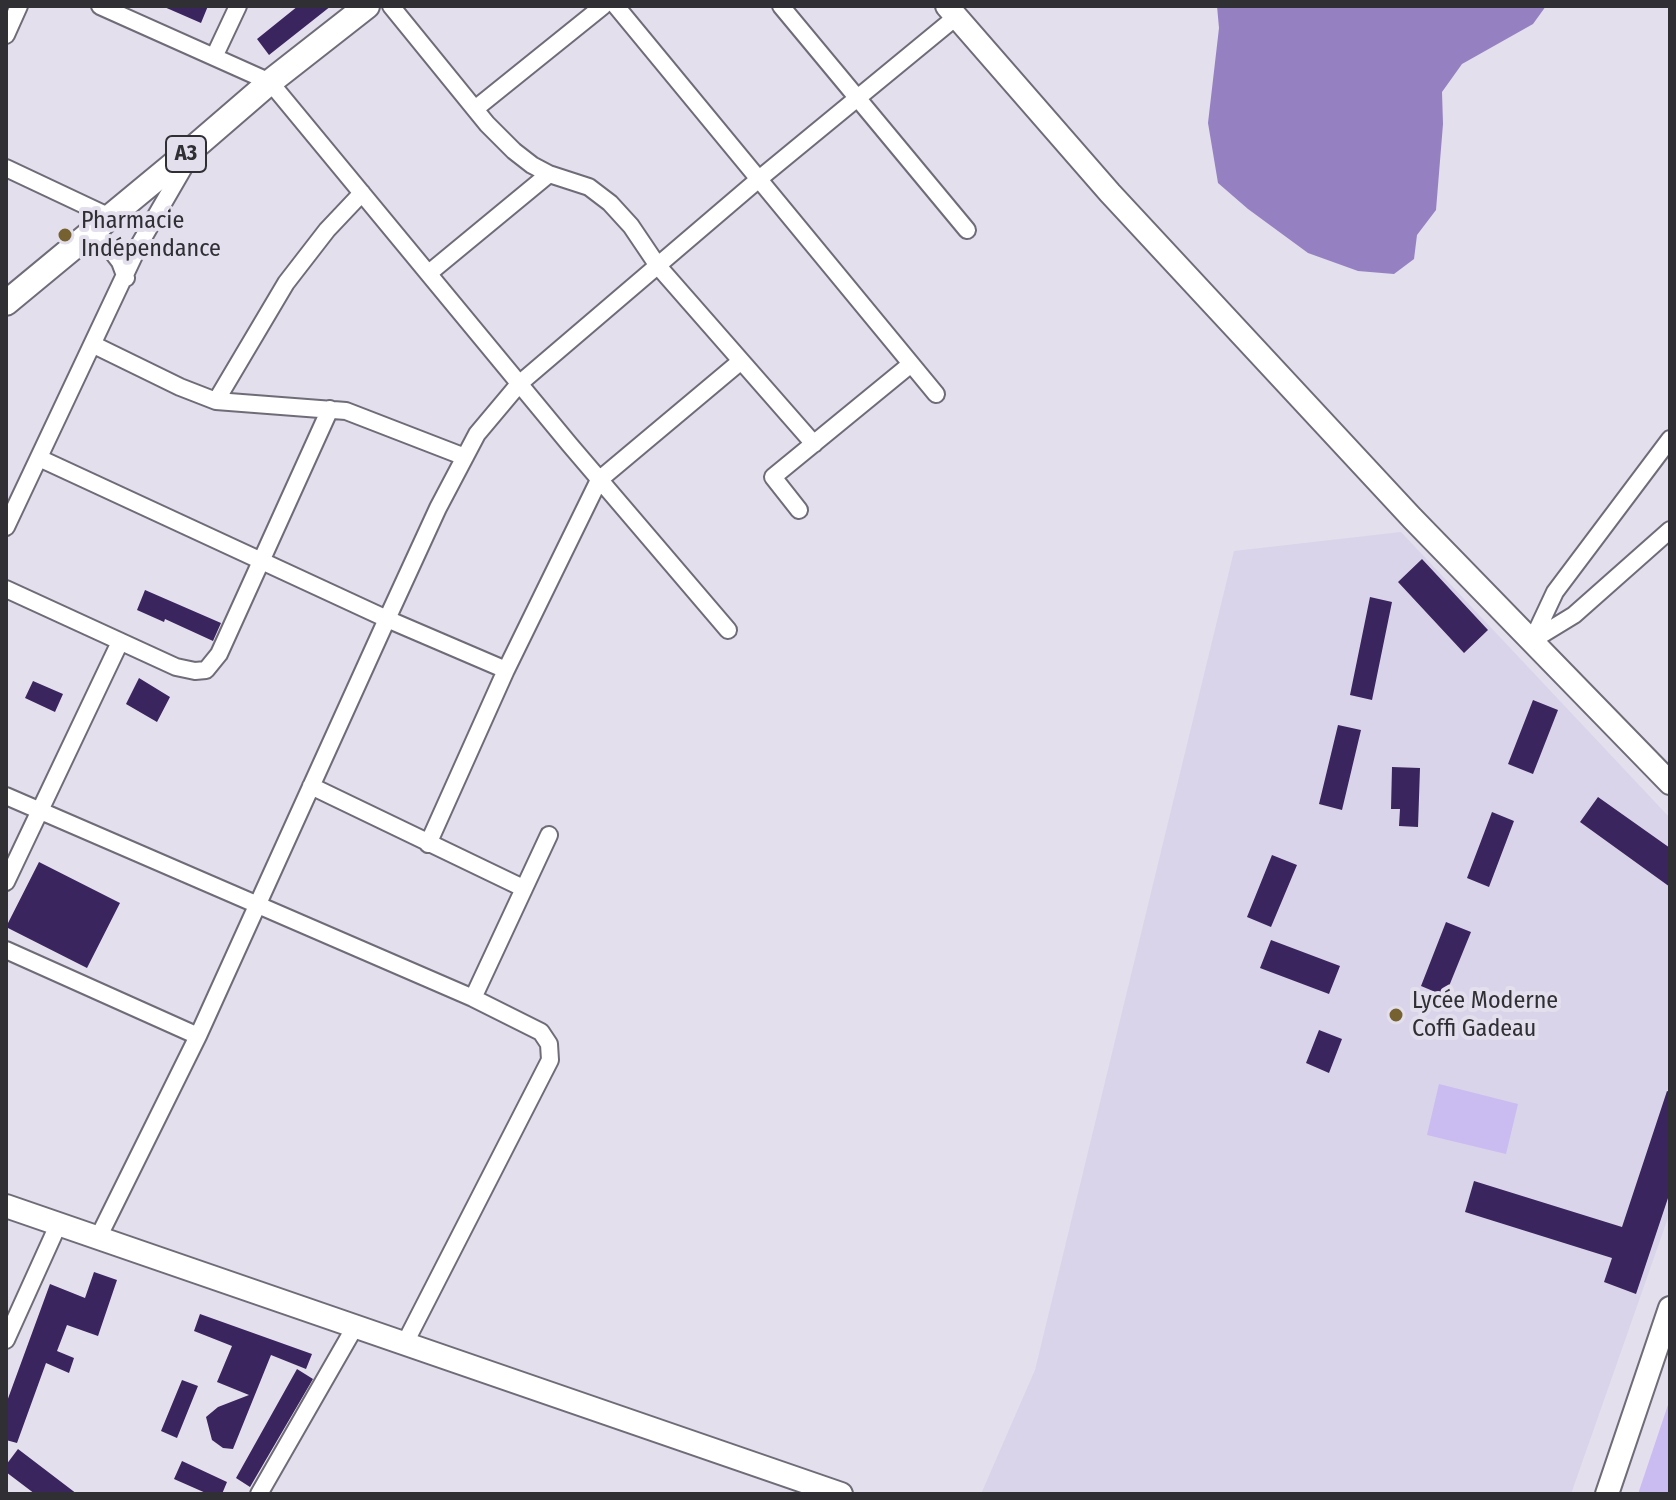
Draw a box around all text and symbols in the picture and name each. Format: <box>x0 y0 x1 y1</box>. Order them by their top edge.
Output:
road number: A3 <box>166 136 206 172</box>
place label: Pharmacie Indépendance <box>81 207 221 263</box>
marker: Pharmacie Indépendance <box>56 226 74 244</box>
place label: Lycée Moderne Coffi Gadeau <box>1412 987 1558 1043</box>
marker: Lycée Moderne Coffi Gadeau <box>1387 1006 1405 1024</box>

